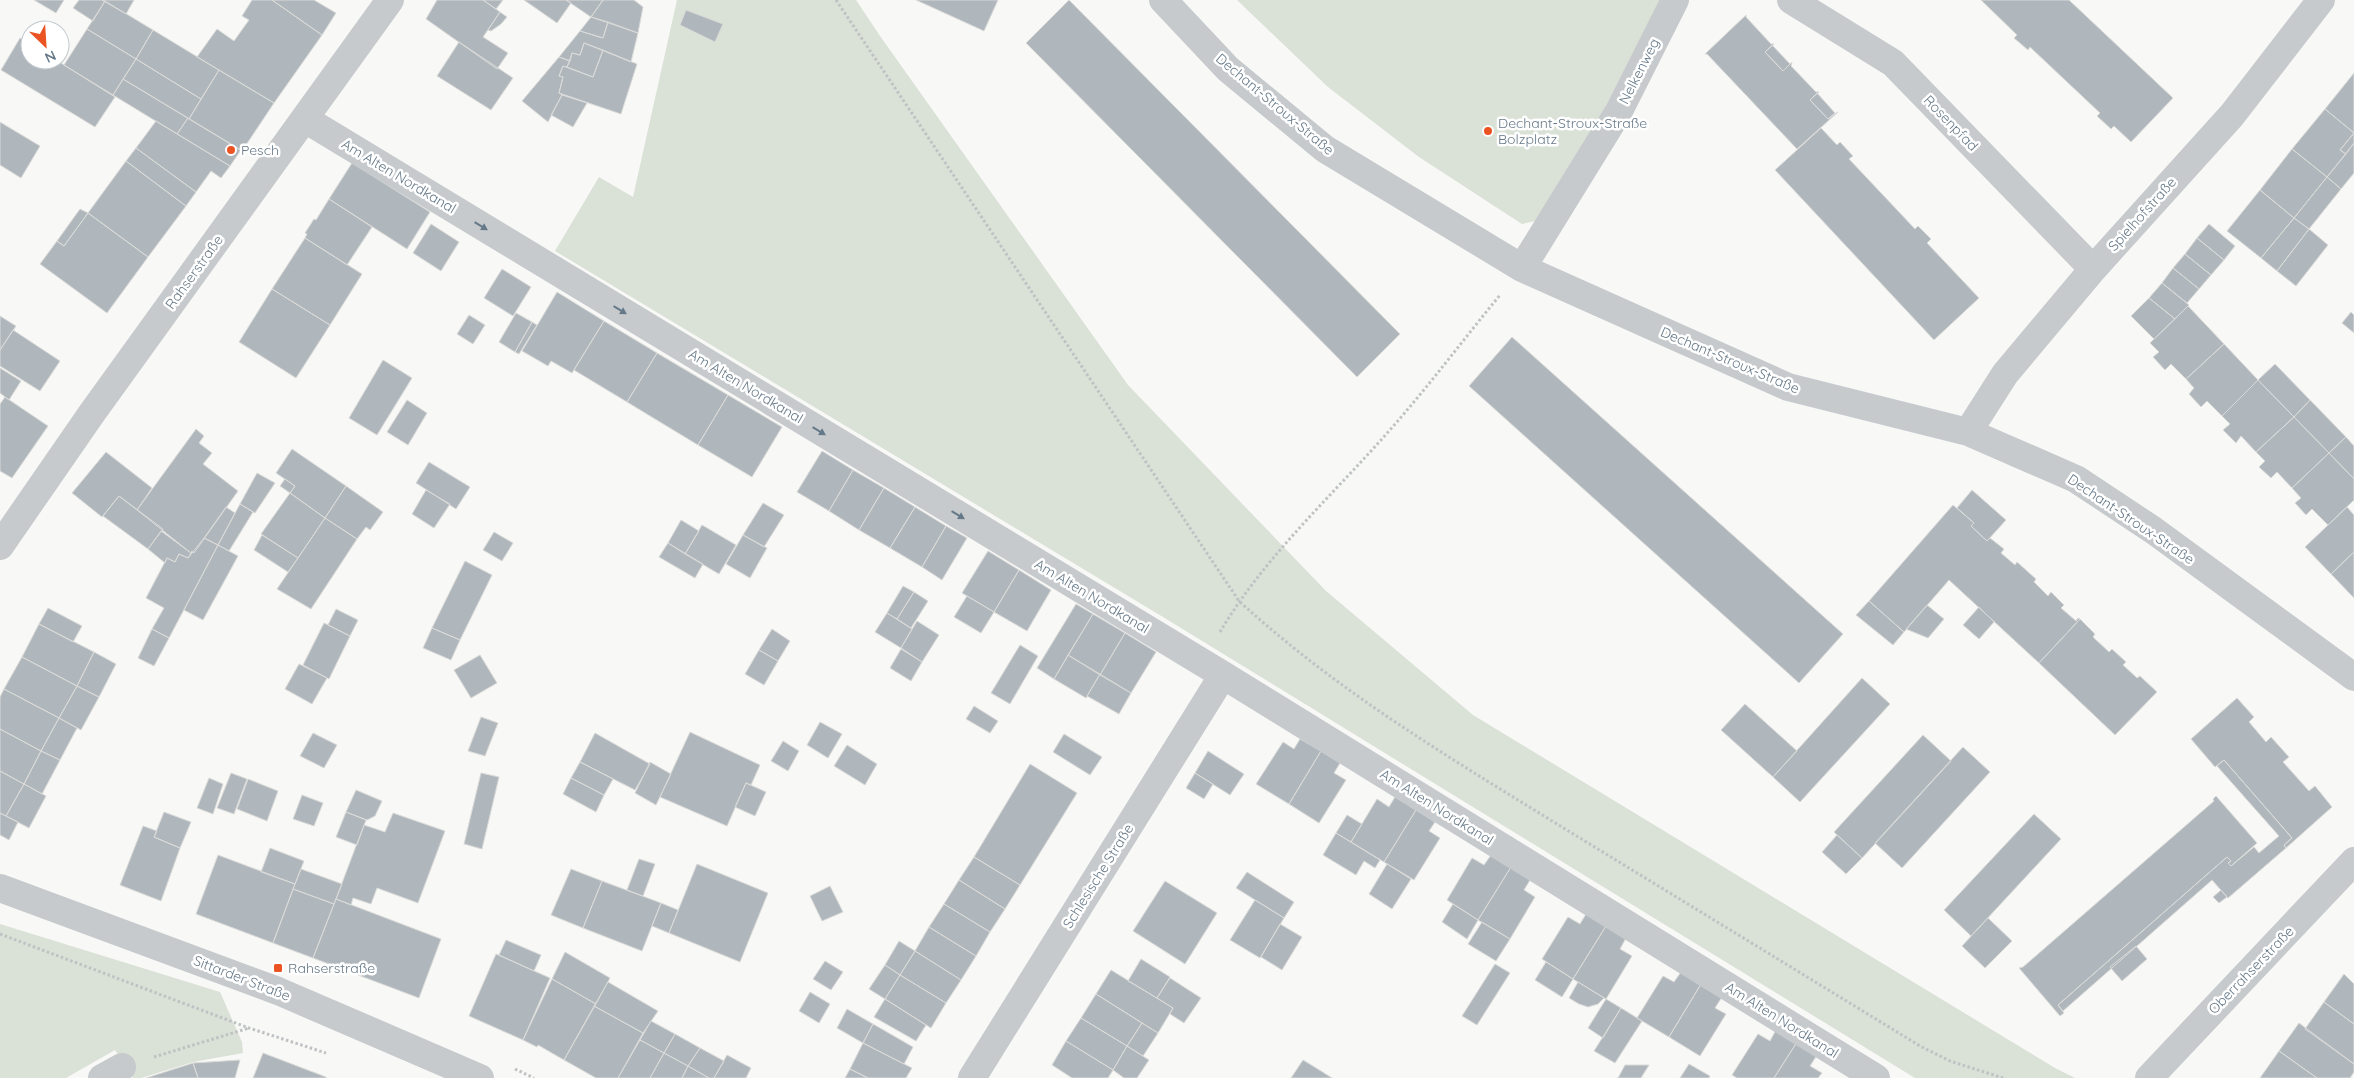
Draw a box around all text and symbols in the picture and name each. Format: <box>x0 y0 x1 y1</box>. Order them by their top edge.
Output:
north arrow <box>20 20 70 70</box>
street label: Nelkenweg <box>1615 35 1663 107</box>
text: N <box>42 46 59 67</box>
street label: Dechant-Stroux-Straße <box>1212 49 1338 159</box>
street label: Rosenpfad <box>1920 91 1982 155</box>
place label: Dechant-Stroux-Straße Bolzplatz <box>1498 114 1647 148</box>
marker: Dechant-Stroux-Straße Bolzplatz <box>1482 125 1494 137</box>
street label: Am Alten Nordkanal <box>339 135 459 217</box>
place label: Pesch <box>241 141 279 159</box>
marker: Pesch <box>225 144 237 156</box>
street label: Spielhofstraße <box>2104 173 2180 255</box>
one-way arrow <box>475 221 488 230</box>
street label: Rahserstraße <box>161 231 227 313</box>
one-way arrow <box>614 306 627 315</box>
street label: Dechant-Stroux-Straße <box>1658 323 1802 397</box>
street label: Am Alten Nordkanal <box>686 345 806 427</box>
one-way arrow <box>812 426 826 435</box>
street label: Dechant-Stroux-Straße <box>2064 470 2198 568</box>
one-way arrow <box>951 510 965 519</box>
street label: Am Alten Nordkanal <box>1032 555 1152 637</box>
street label: Am Alten Nordkanal <box>1377 765 1497 849</box>
street label: Schlesische Straße <box>1059 820 1137 932</box>
street label: Oberrahserstraße <box>2204 922 2298 1018</box>
street label: Sittarder Straße <box>191 951 293 1005</box>
place label: Rahserstraße <box>288 959 375 977</box>
marker: Rahserstraße <box>272 962 284 974</box>
street label: Am Alten Nordkanal <box>1722 978 1842 1062</box>

